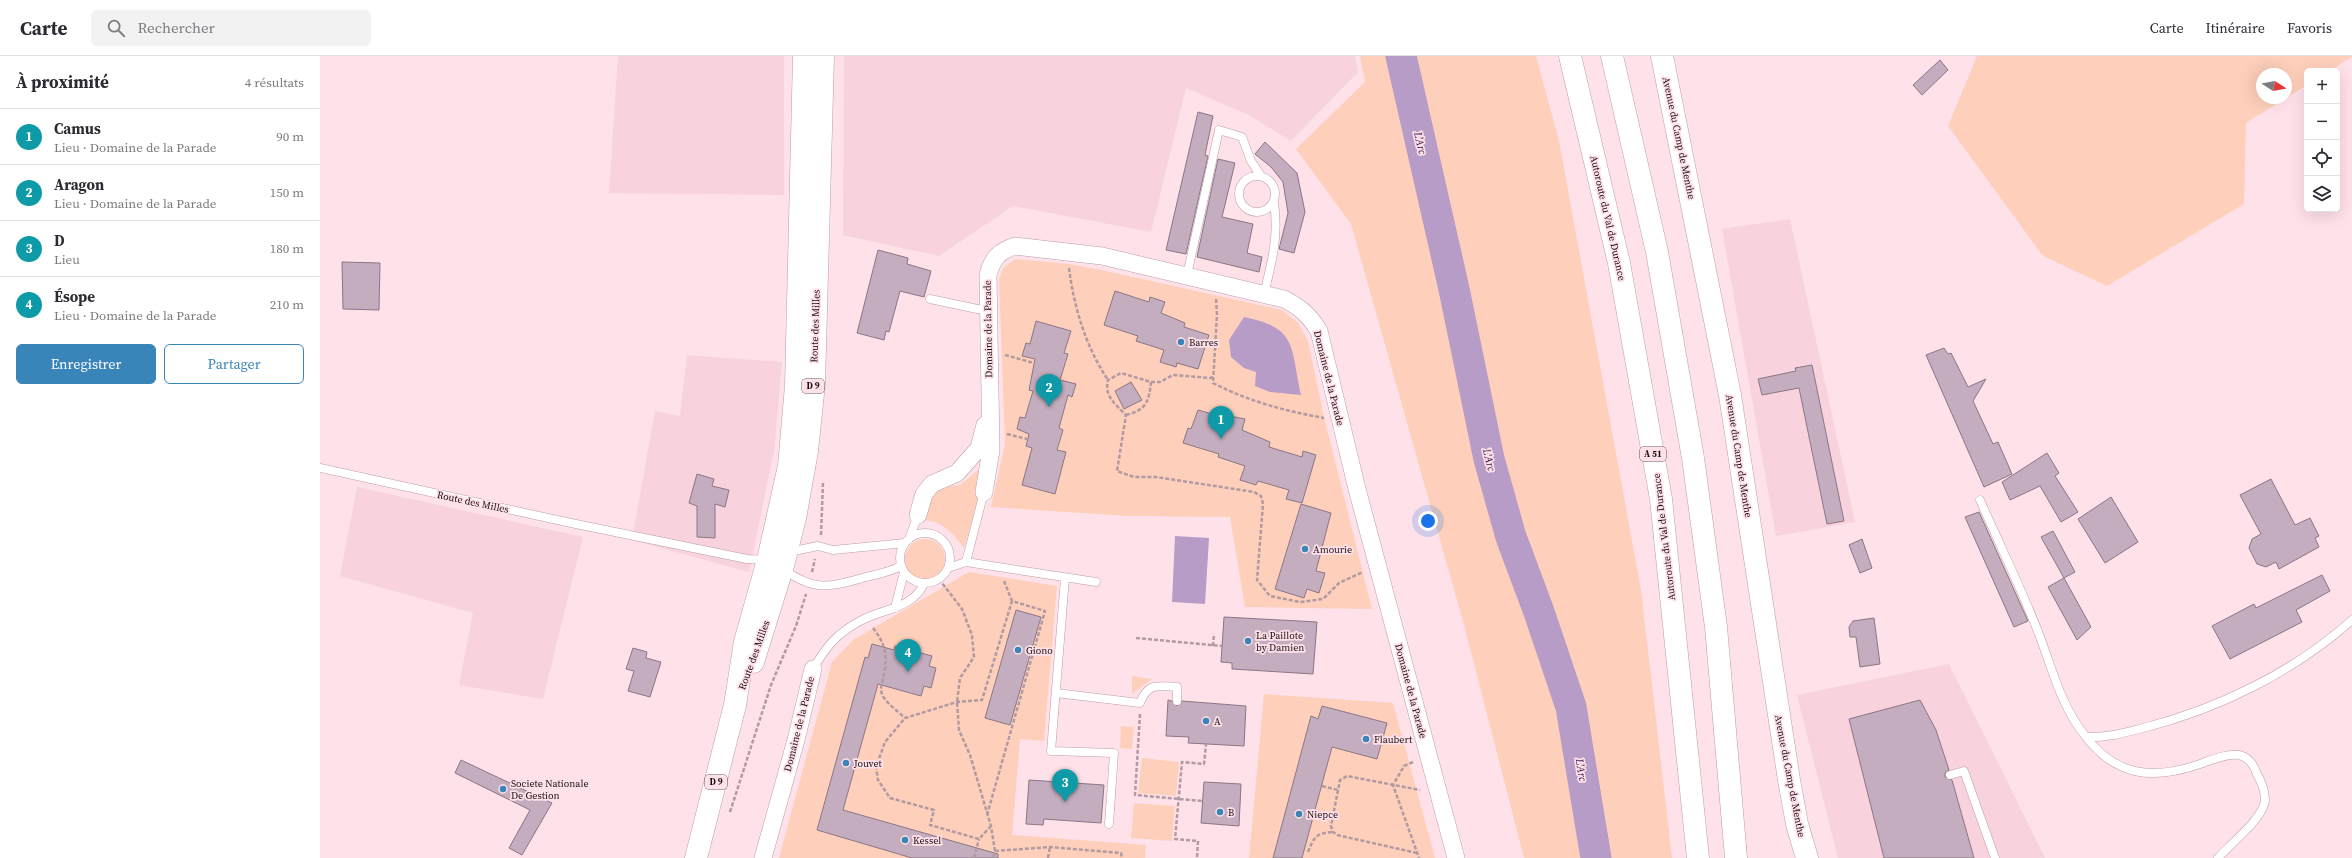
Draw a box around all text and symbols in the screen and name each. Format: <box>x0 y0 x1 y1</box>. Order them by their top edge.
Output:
search box <box>91 10 371 46</box>
text: Carte <box>20 15 67 41</box>
icon: search <box>105 17 127 39</box>
text: Rechercher <box>137 17 215 38</box>
text: Carte <box>2150 18 2184 38</box>
text: Itinéraire <box>2206 18 2265 38</box>
text: Favoris <box>2287 18 2332 38</box>
north arrow <box>2256 68 2292 104</box>
map controls <box>2304 68 2340 212</box>
button: + <box>2304 68 2340 104</box>
text: À proximité <box>16 70 109 94</box>
text: 4 résultats <box>245 74 304 91</box>
street label: Avenue du Camp de Menthe <box>1660 76 1698 200</box>
button: − <box>2304 104 2340 140</box>
text: Camus <box>54 118 101 139</box>
text: 1 <box>25 128 33 145</box>
text: 90 m <box>276 128 304 145</box>
water label: L'Arc <box>1410 129 1430 156</box>
text: Lieu · Domaine de la Parade <box>54 139 217 156</box>
button: locate <box>2304 140 2340 176</box>
street label: Autoroute du Val de Durance <box>1587 154 1629 282</box>
text: Aragon <box>54 174 104 195</box>
button: layers <box>2304 176 2340 212</box>
text: 2 <box>25 184 33 201</box>
text: 150 m <box>270 184 304 201</box>
text: Lieu · Domaine de la Parade <box>54 195 217 212</box>
text: D <box>54 230 65 251</box>
text: 3 <box>25 240 33 257</box>
text: 180 m <box>270 240 304 257</box>
text: Lieu <box>54 251 80 268</box>
street label: Domaine de la Parade <box>981 280 995 378</box>
text: Ésope <box>54 286 95 307</box>
street label: Route des Milles <box>807 289 823 363</box>
text: 4 <box>25 296 33 313</box>
text: 210 m <box>270 296 304 313</box>
text: Lieu · Domaine de la Parade <box>54 307 217 324</box>
street label: Domaine de la Parade <box>1311 329 1347 427</box>
place label: Barres <box>1189 336 1218 349</box>
marker: Barres <box>1176 337 1186 347</box>
button: Enregistrer <box>16 344 156 384</box>
button: Partager <box>164 344 304 384</box>
pin: 2 <box>1036 374 1062 407</box>
road number: D 9 <box>802 379 824 393</box>
street label: Avenue du Camp de Menthe <box>1723 393 1755 519</box>
pin: 1 <box>1208 406 1234 439</box>
water label: L'Arc <box>1479 446 1499 473</box>
road number: A 51 <box>1640 447 1666 461</box>
street label: Autoroute du Val de Durance <box>1650 473 1678 601</box>
street label: Route des Milles <box>436 488 510 516</box>
your location <box>1418 511 1438 531</box>
place label: Amourie <box>1313 543 1352 556</box>
marker: Amourie <box>1300 544 1310 554</box>
street label: Route des Milles <box>735 618 773 692</box>
place label: La Paillote by Damien <box>1256 629 1304 654</box>
marker: La Paillote by Damien <box>1243 636 1253 646</box>
pin: 4 <box>895 639 921 672</box>
street label: Domaine de la Parade <box>1392 642 1430 740</box>
place label: Giono <box>1026 644 1053 657</box>
marker: Giono <box>1013 645 1023 655</box>
street label: Domaine de la Parade <box>781 675 817 773</box>
street label: Avenue du Camp de Menthe <box>1772 714 1808 838</box>
place label: A <box>1214 715 1221 728</box>
marker: A <box>1201 716 1211 726</box>
place label: Flaubert <box>1374 733 1413 746</box>
marker: Flaubert <box>1361 734 1371 744</box>
place label: Jouvet <box>853 757 883 770</box>
water label: L'Arc <box>1572 757 1590 783</box>
marker: Jouvet <box>841 758 851 768</box>
pin: 3 <box>1052 769 1078 802</box>
road number: D 9 <box>705 775 727 789</box>
place label: Societe Nationale De Gestion <box>511 777 589 802</box>
marker: Societe Nationale De Gestion <box>498 784 508 794</box>
place label: B <box>1228 806 1234 819</box>
marker: B <box>1215 807 1225 817</box>
place label: Niepce <box>1307 808 1338 821</box>
marker: Niepce <box>1294 809 1304 819</box>
place label: Kessel <box>913 834 941 847</box>
marker: Kessel <box>900 835 910 845</box>

